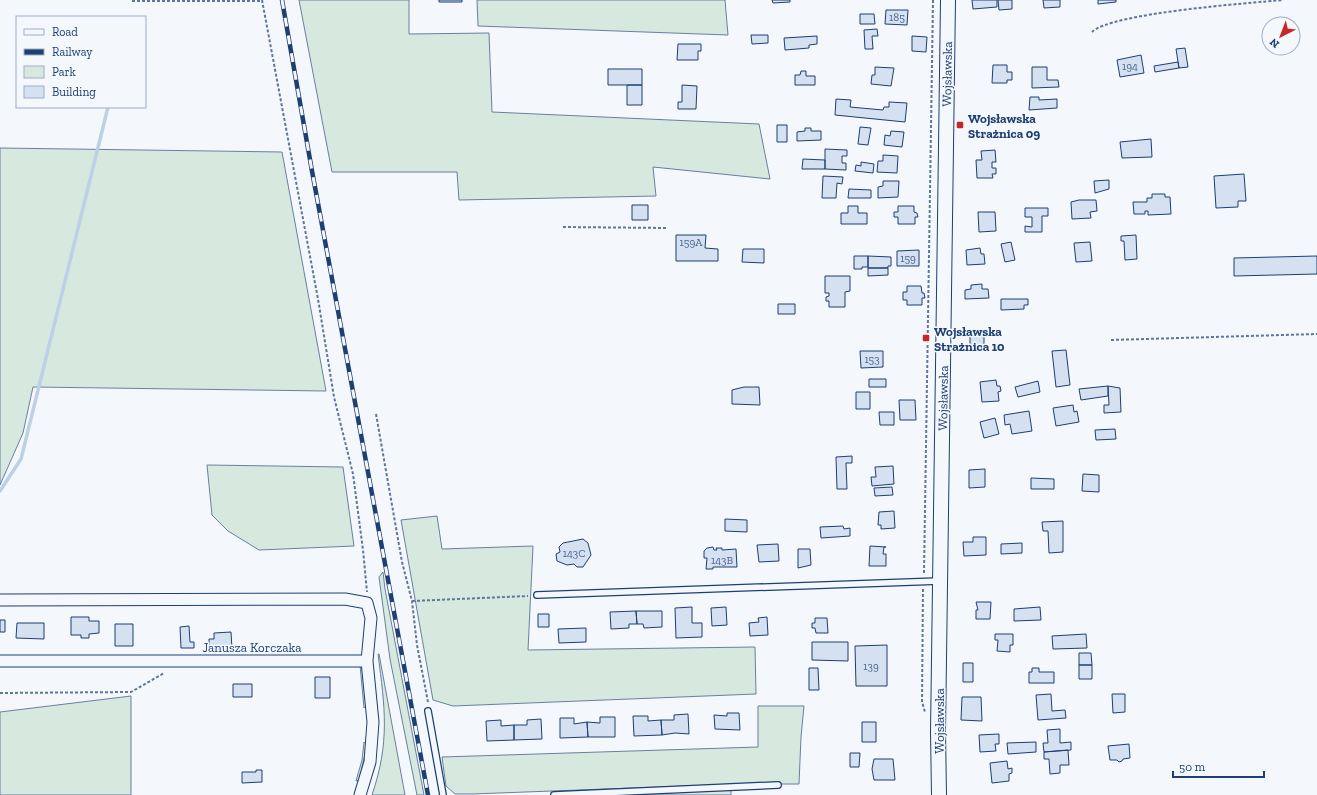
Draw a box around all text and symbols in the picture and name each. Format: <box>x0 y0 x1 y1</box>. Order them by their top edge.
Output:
house number: 185 <box>889 11 905 24</box>
legend <box>16 16 146 108</box>
north arrow <box>1261 16 1301 56</box>
text: Road <box>52 25 78 39</box>
text: N <box>1267 35 1282 51</box>
street label: Wojsławska <box>939 40 956 107</box>
text: Railway <box>52 45 93 59</box>
house number: 194 <box>1122 60 1138 73</box>
text: Park <box>52 65 77 79</box>
text: Building <box>52 85 96 99</box>
place label: Wojsławska Strażnica 09 <box>968 111 1040 141</box>
marker: Wojsławska Strażnica 09 <box>955 120 965 130</box>
house number: 159A <box>680 236 703 249</box>
house number: 159 <box>900 252 916 265</box>
place label: Wojsławska Strażnica 10 <box>934 324 1005 354</box>
marker: Wojsławska Strażnica 10 <box>921 333 931 343</box>
house number: 153 <box>864 353 880 366</box>
street label: Wojsławska <box>935 364 952 431</box>
house number: 143C <box>563 547 585 560</box>
house number: 143B <box>711 554 733 567</box>
street label: Janusza Korczaka <box>202 640 302 655</box>
house number: 139 <box>863 660 879 673</box>
street label: Wojsławska <box>932 688 948 754</box>
scale bar <box>1173 753 1264 779</box>
text: 50 m <box>1179 760 1206 774</box>

